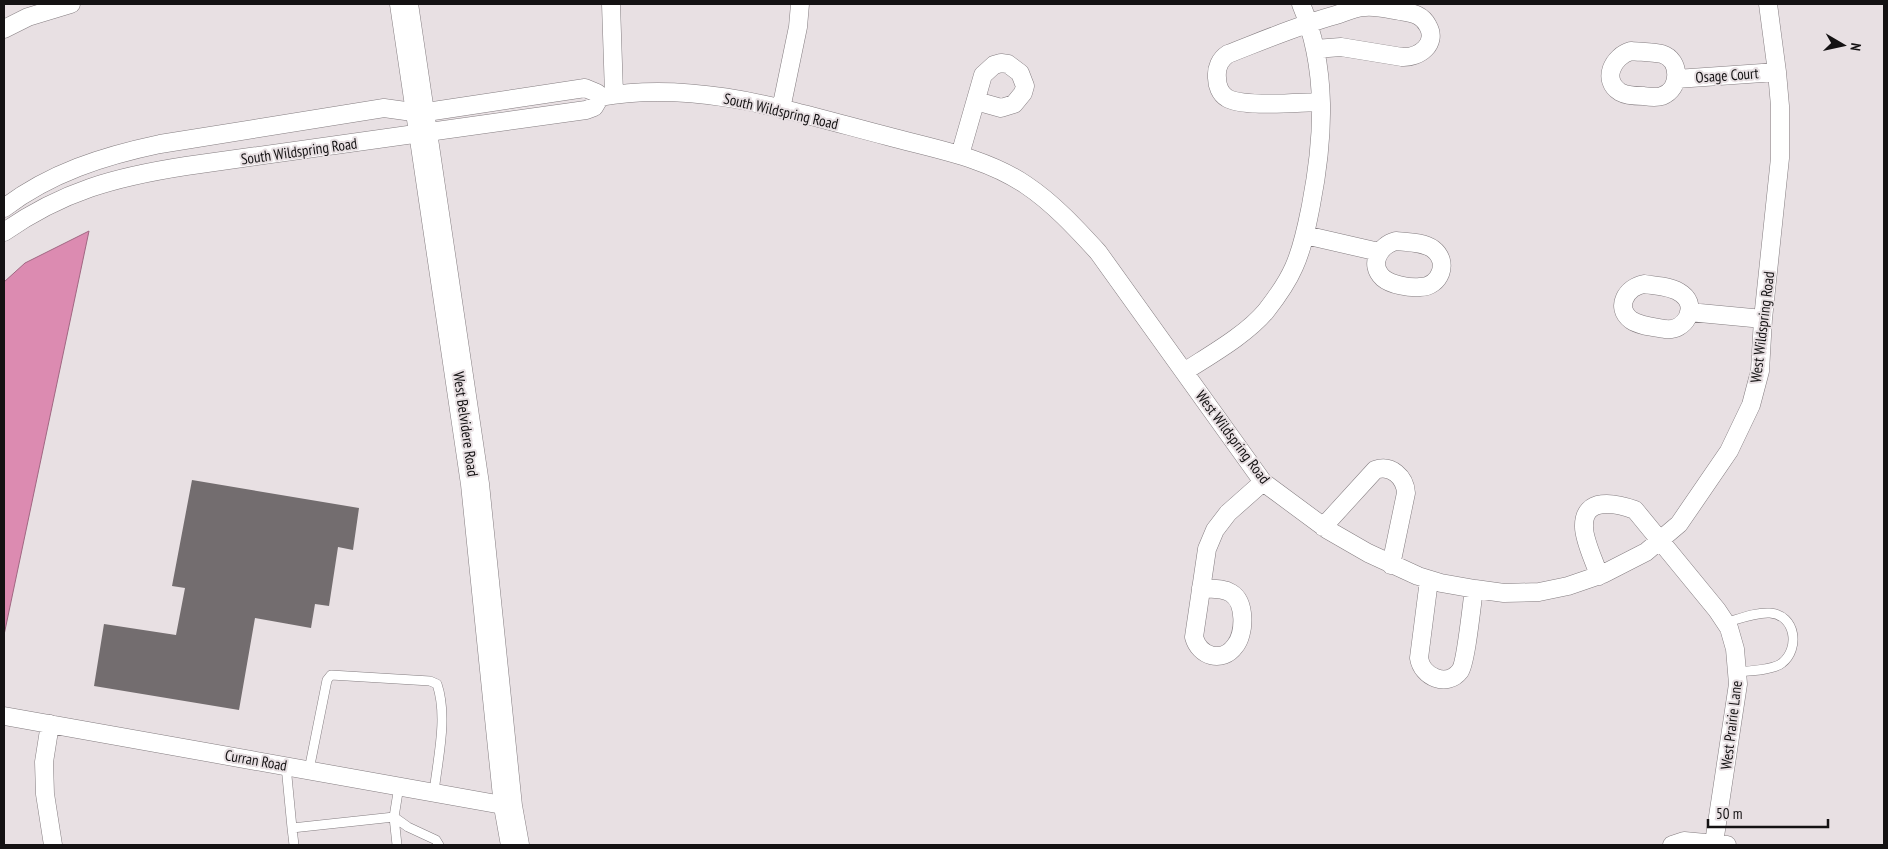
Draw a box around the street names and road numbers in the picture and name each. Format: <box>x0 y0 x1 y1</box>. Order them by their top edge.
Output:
street label: Osage Court <box>1695 63 1759 87</box>
street label: South Wildspring Road <box>722 89 840 133</box>
street label: South Wildspring Road <box>240 133 358 169</box>
street label: West Wildspring Road <box>1746 270 1778 384</box>
street label: West Belvidere Road <box>449 370 483 478</box>
street label: West Wildspring Road <box>1192 387 1274 487</box>
street label: West Prairie Lane <box>1716 679 1746 771</box>
street label: Curran Road <box>223 745 289 775</box>

